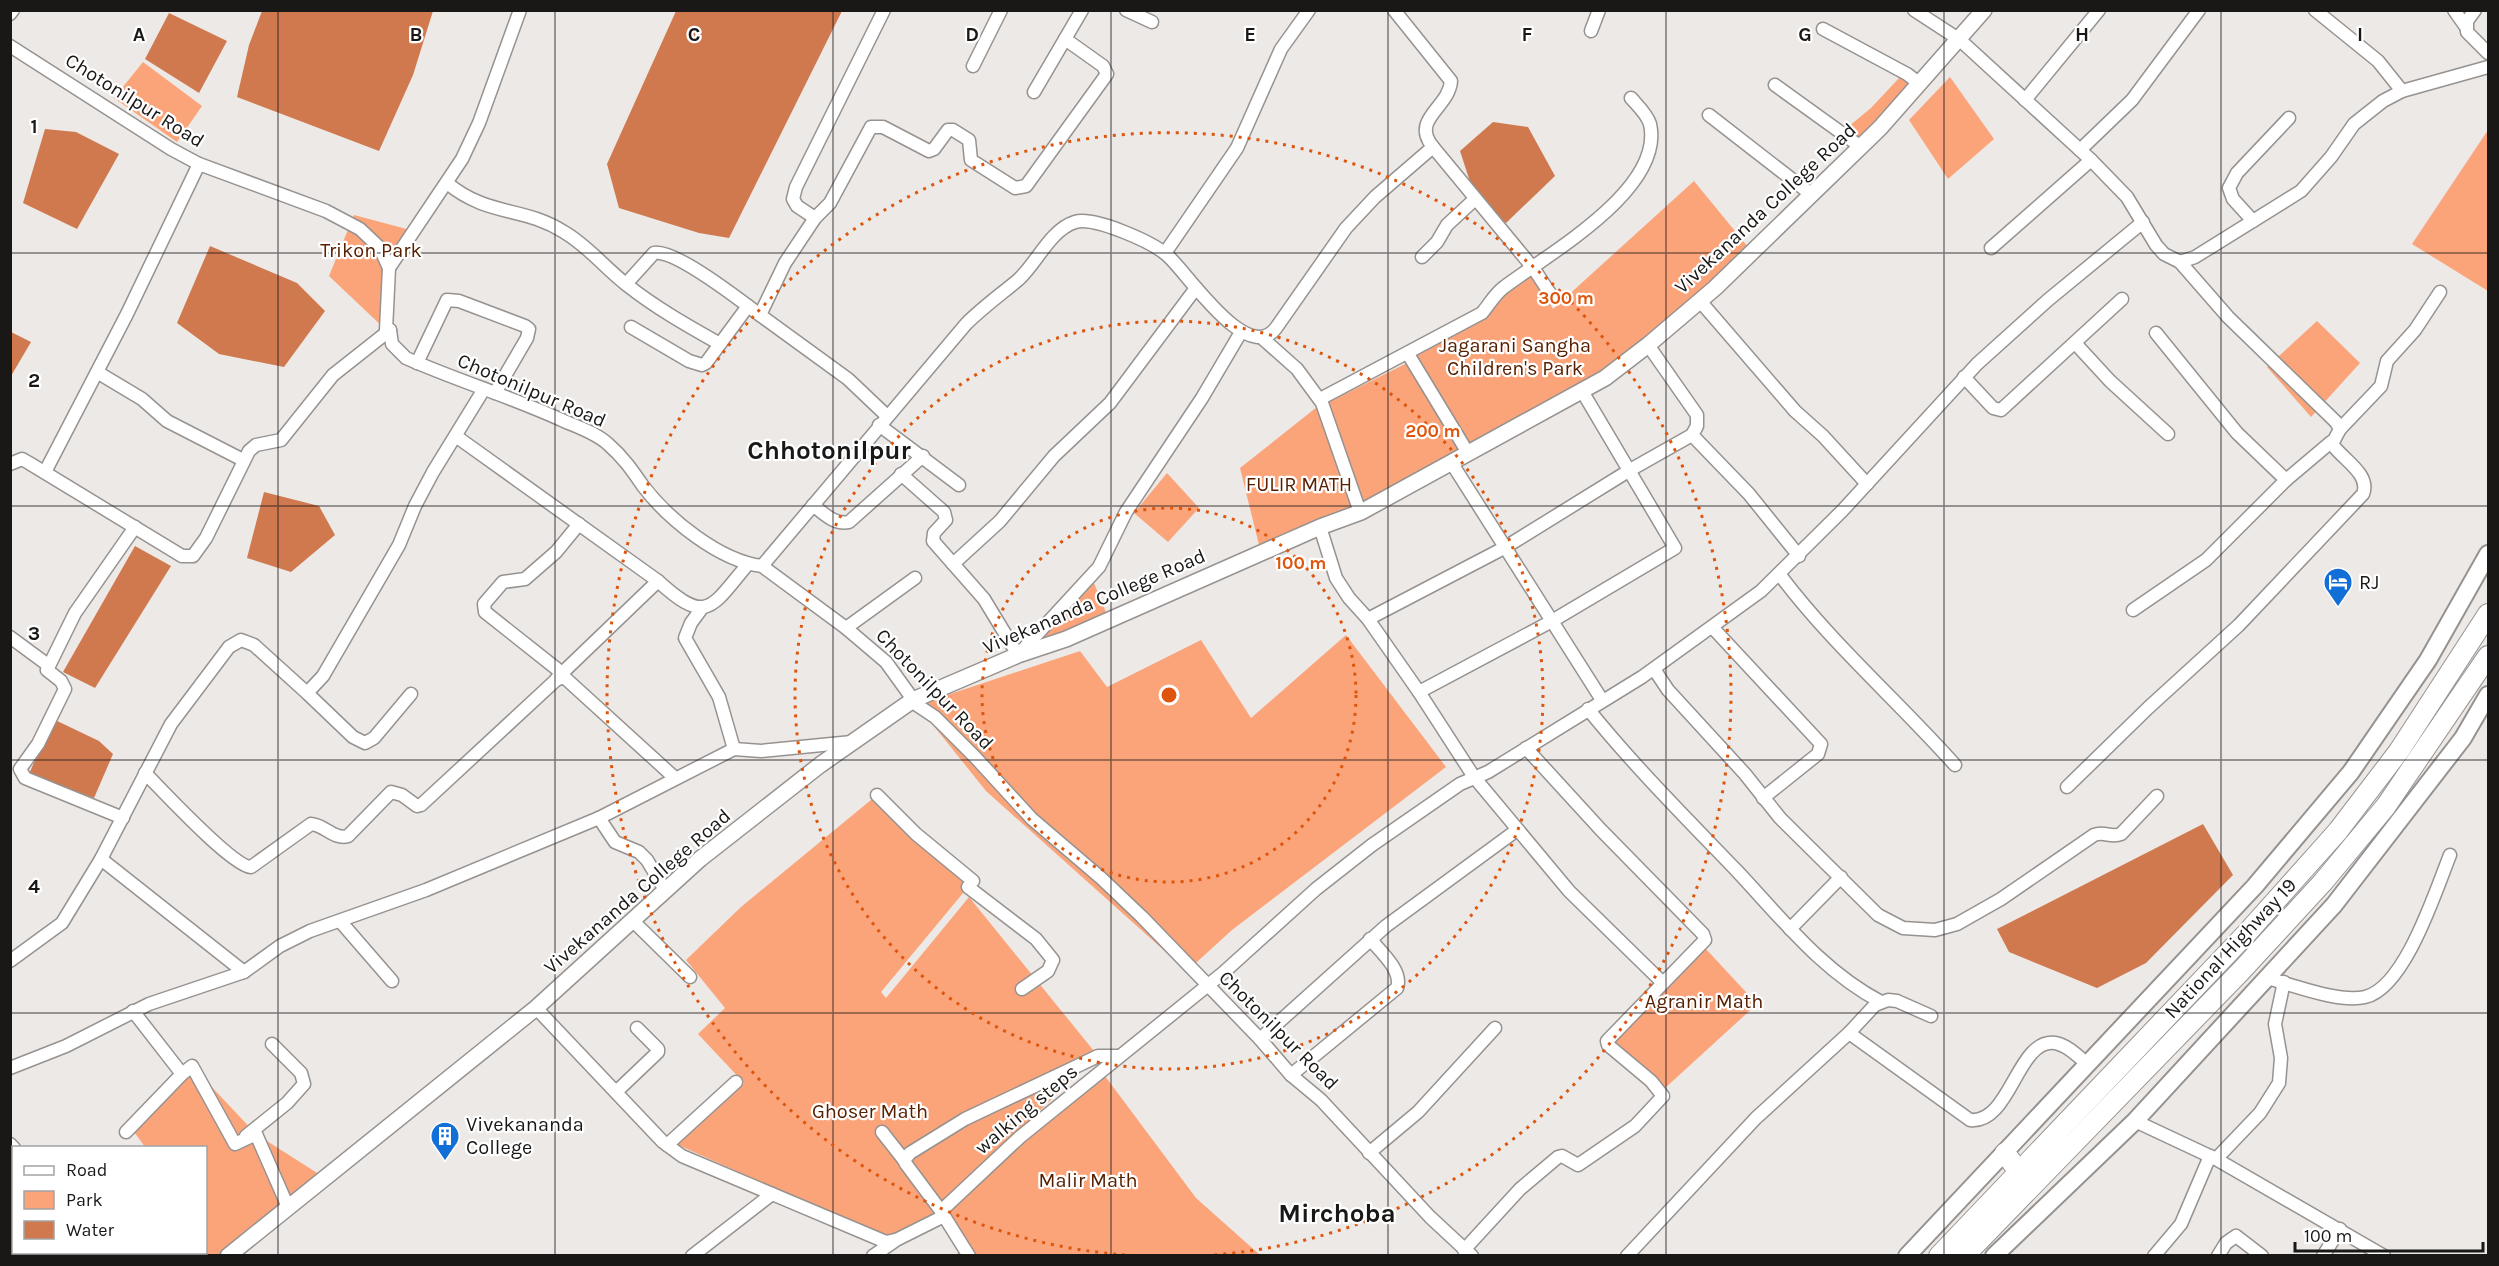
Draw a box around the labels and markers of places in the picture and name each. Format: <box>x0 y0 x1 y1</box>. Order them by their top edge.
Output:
hotel icon: RJ <box>2322 566 2354 608</box>
place label: RJ <box>2359 571 2379 594</box>
centre of rings <box>1159 685 1179 705</box>
place label: Vivekananda College <box>466 1113 584 1159</box>
building icon: Vivekananda College <box>429 1120 461 1162</box>

